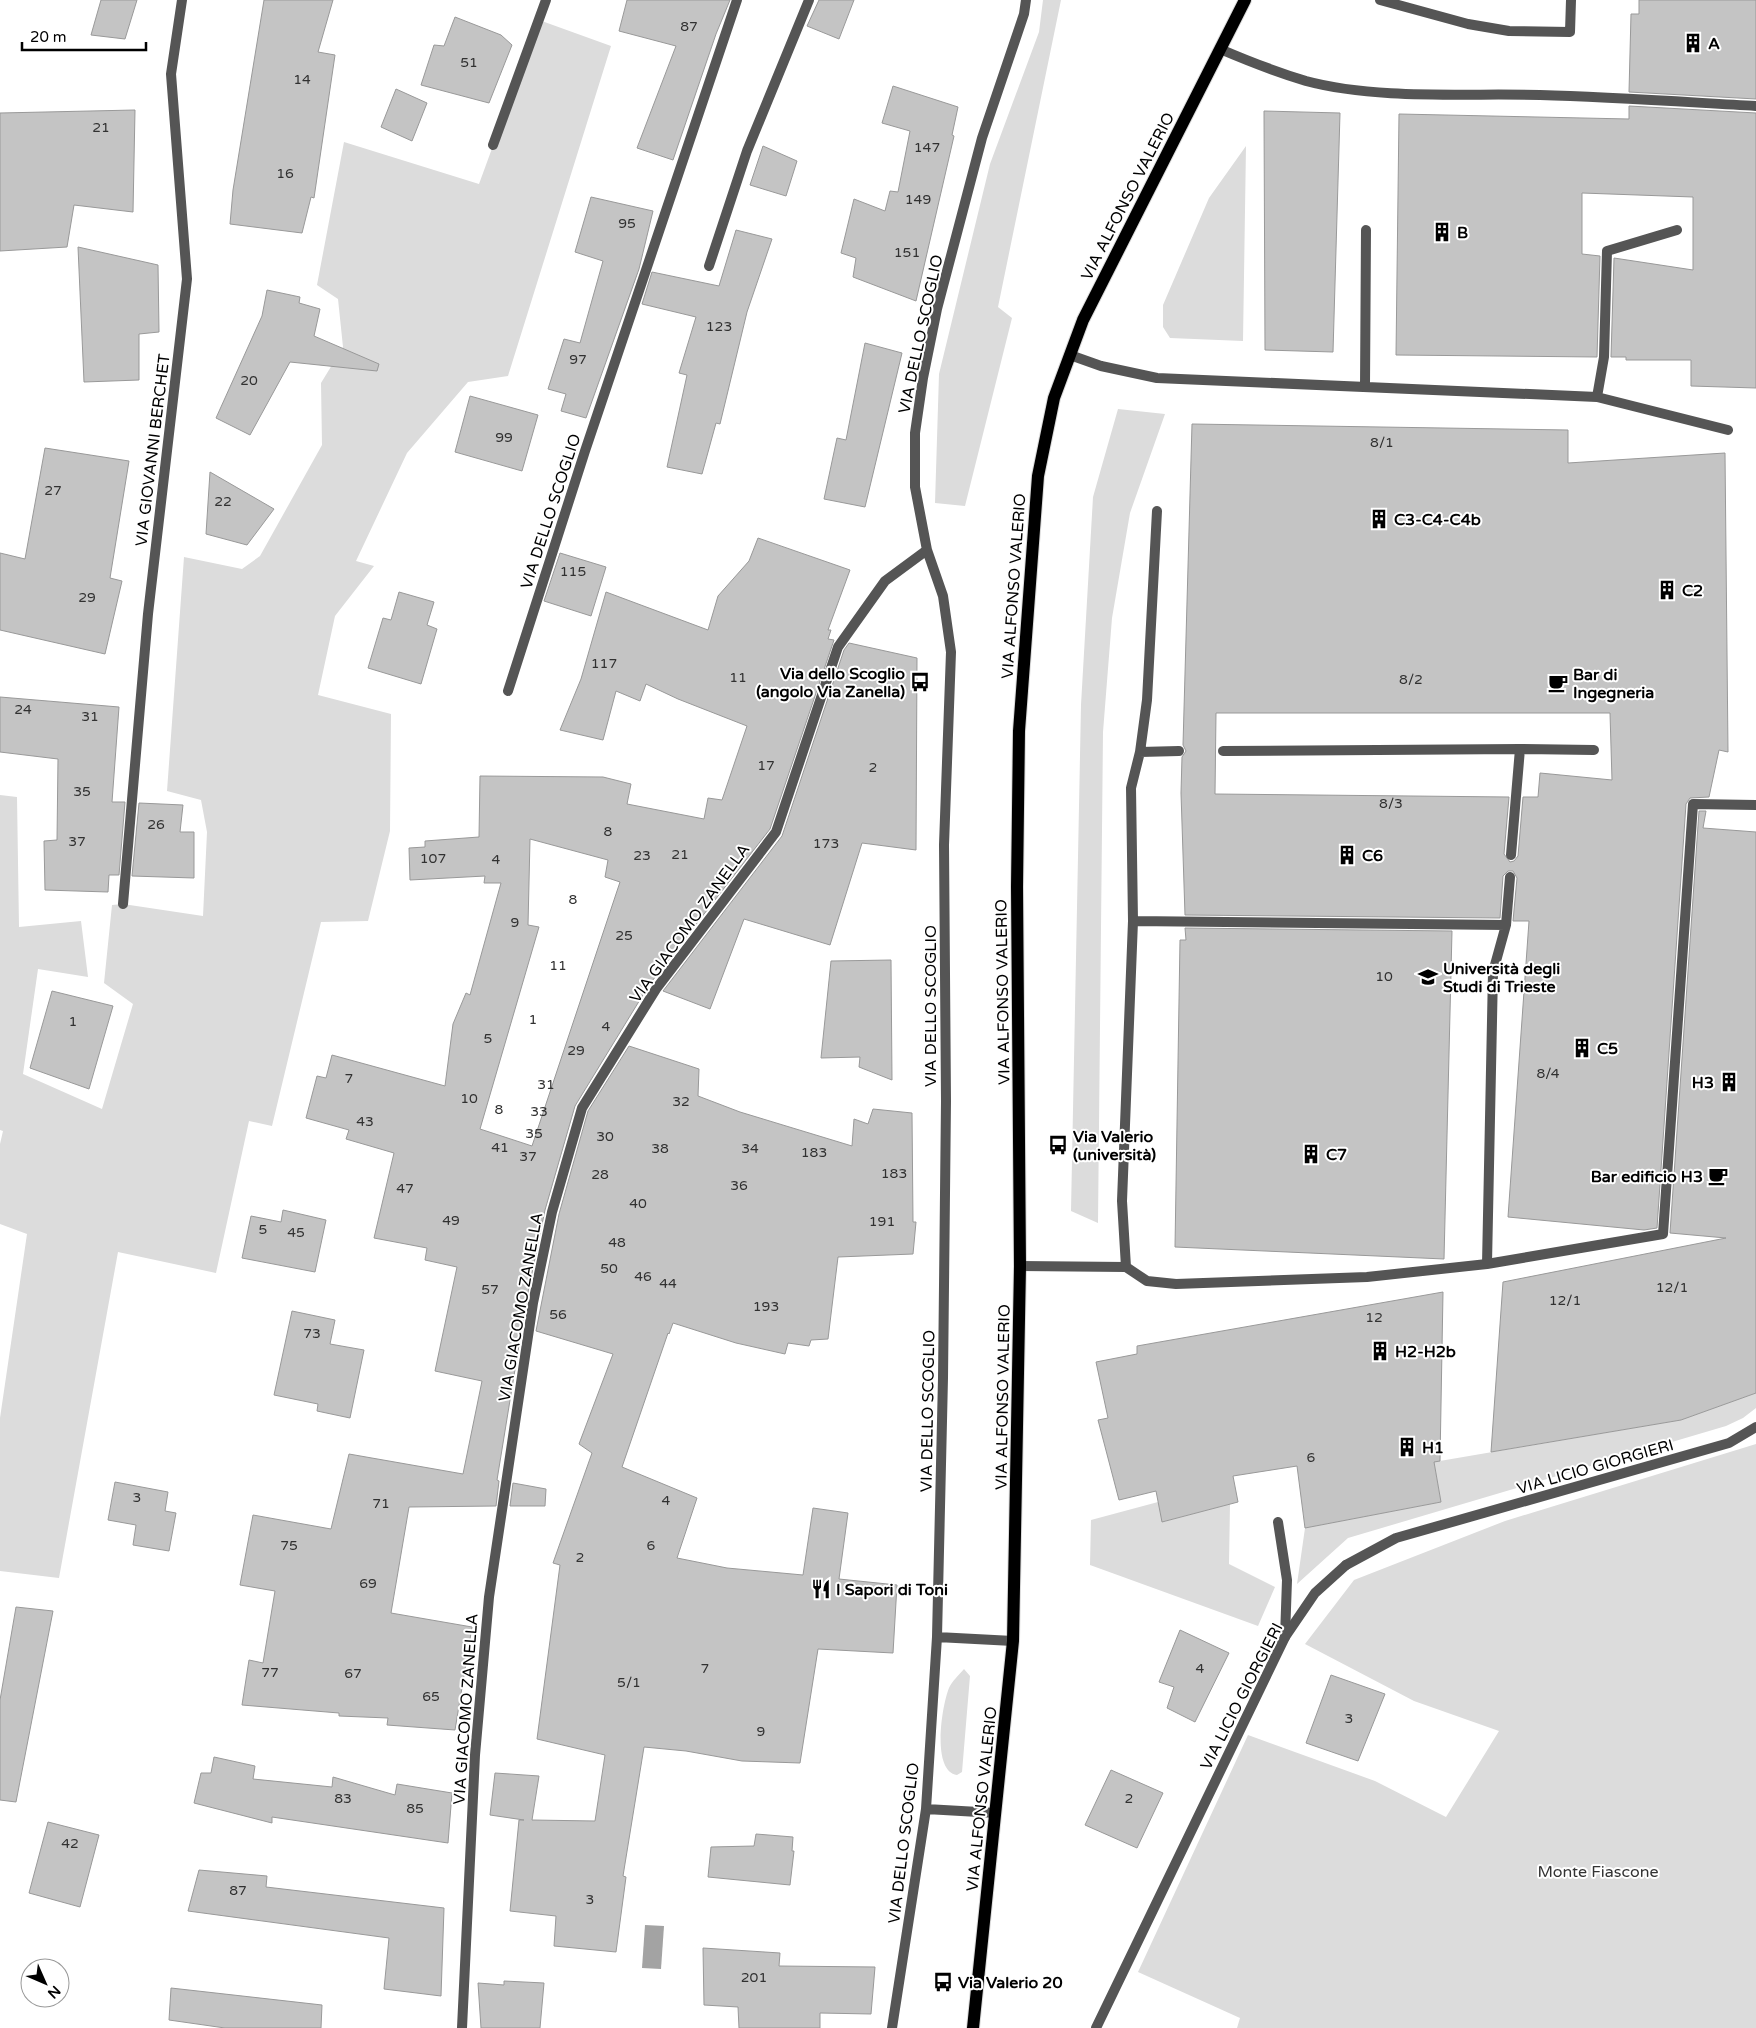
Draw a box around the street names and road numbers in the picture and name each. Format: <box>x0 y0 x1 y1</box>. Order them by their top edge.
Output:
street label: VIA ALFONSO VALERIO <box>1077 109 1179 284</box>
street label: VIA DELLO SCOGLIO <box>894 253 948 416</box>
street label: VIA GIOVANNI BERCHET <box>131 352 175 548</box>
street label: VIA DELLO SCOGLIO <box>516 431 586 591</box>
street label: VIA ALFONSO VALERIO <box>998 493 1030 679</box>
street label: VIA GIACOMO ZANELLA <box>625 840 754 1007</box>
street label: VIA ALFONSO VALERIO <box>991 899 1015 1085</box>
street label: VIA DELLO SCOGLIO <box>921 925 941 1087</box>
street label: VIA GIACOMO ZANELLA <box>494 1211 547 1403</box>
street label: VIA ALFONSO VALERIO <box>991 1304 1015 1490</box>
street label: VIA DELLO SCOGLIO <box>917 1330 939 1492</box>
street label: VIA LICIO GIORGIERI <box>1515 1435 1676 1499</box>
street label: VIA GIACOMO ZANELLA <box>449 1613 483 1805</box>
street label: VIA LICIO GIORGIERI <box>1196 1620 1288 1773</box>
street label: VIA ALFONSO VALERIO <box>962 1706 1002 1893</box>
street label: VIA DELLO SCOGLIO <box>884 1761 924 1925</box>

